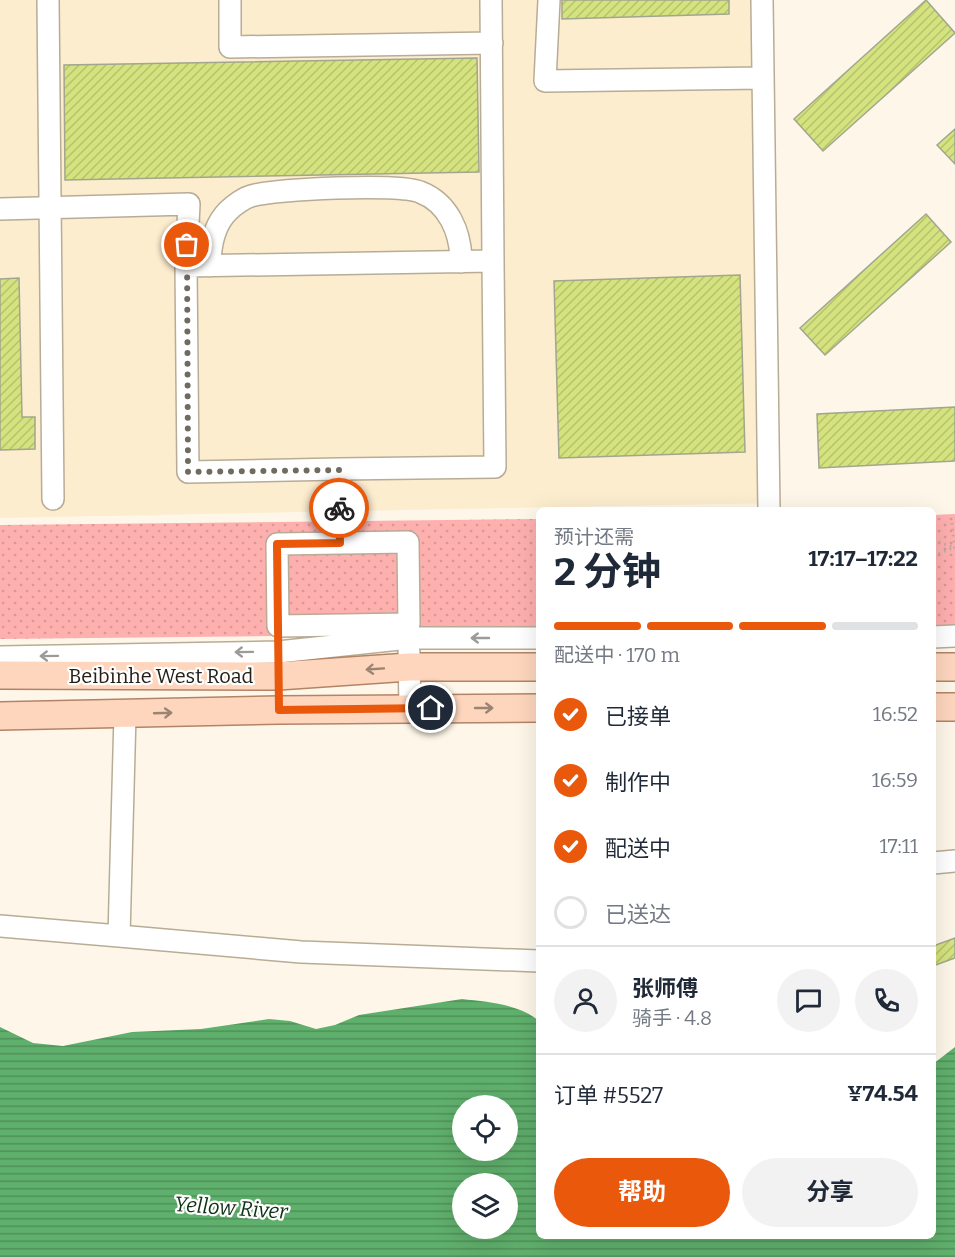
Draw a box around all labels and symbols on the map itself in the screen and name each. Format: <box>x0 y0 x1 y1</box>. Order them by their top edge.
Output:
pin <box>161 219 212 270</box>
courier <box>309 478 369 538</box>
one-way arrow <box>471 632 491 644</box>
one-way arrow <box>234 647 254 658</box>
one-way arrow <box>39 650 59 662</box>
street label: Beibinhe West Road <box>69 664 254 688</box>
one-way arrow <box>366 664 386 675</box>
pin <box>405 682 456 733</box>
one-way arrow <box>474 702 494 714</box>
one-way arrow <box>153 708 173 719</box>
water label: Yellow River <box>174 1191 290 1225</box>

